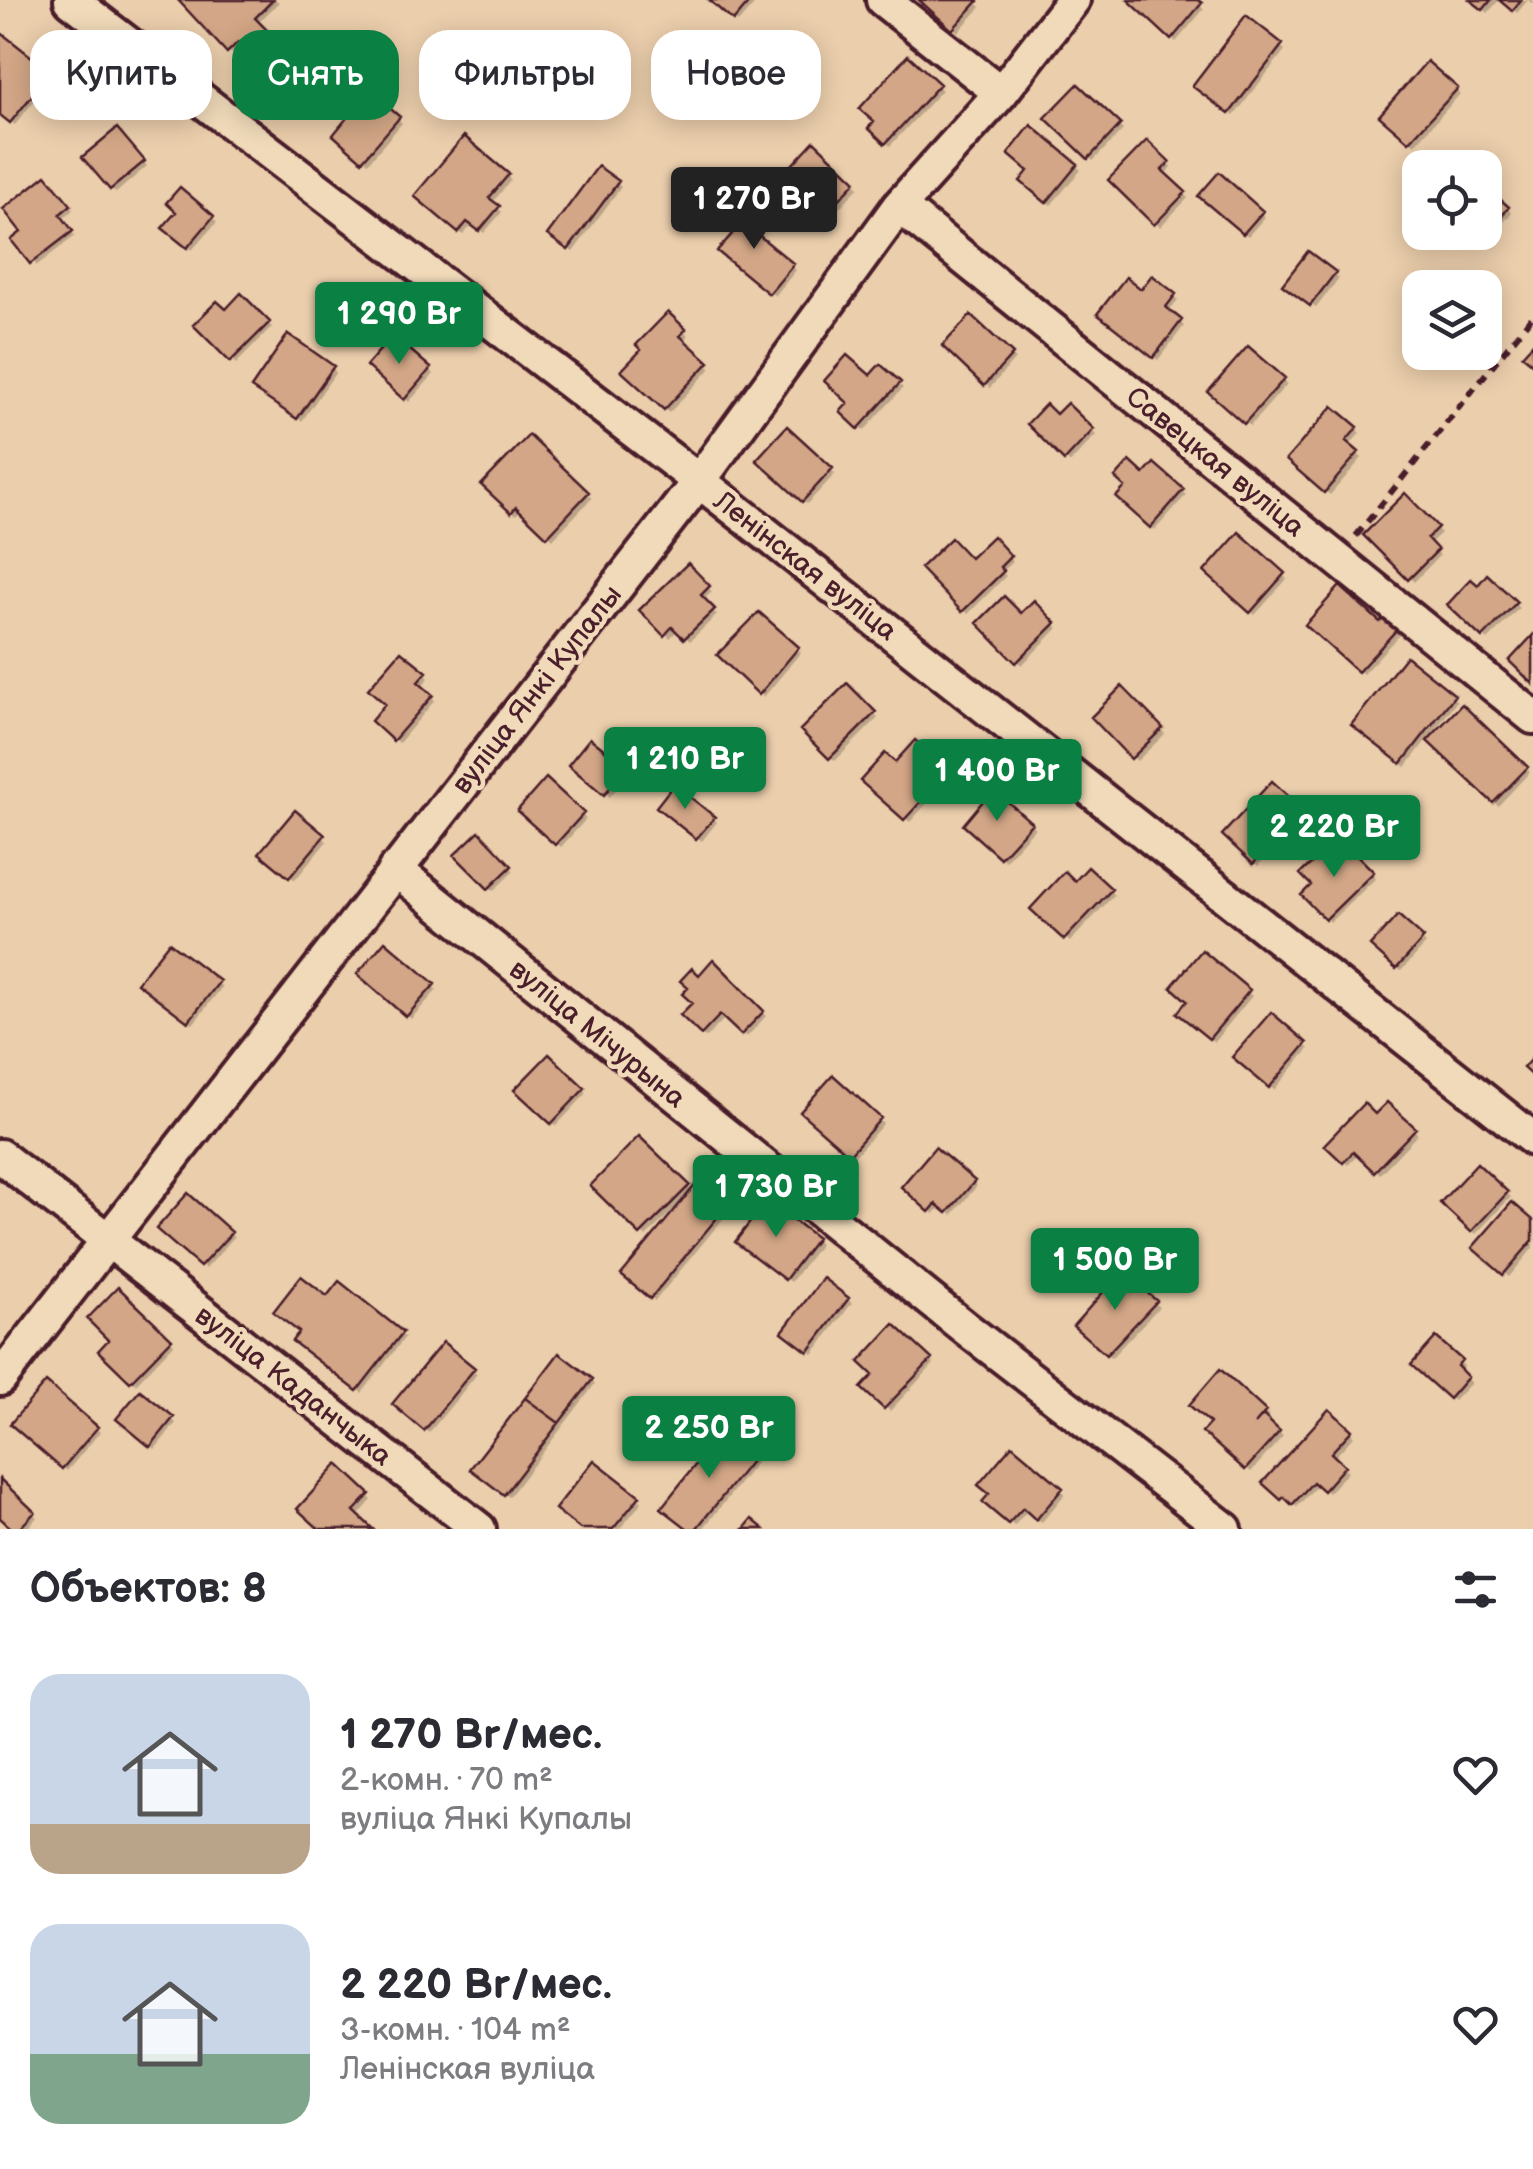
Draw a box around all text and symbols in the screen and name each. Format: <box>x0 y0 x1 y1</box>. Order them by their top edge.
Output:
chip: Купить <box>30 30 212 120</box>
chip: Снять <box>232 30 399 120</box>
chip: Фильтры <box>419 30 631 120</box>
chip: Новое <box>651 30 821 120</box>
map controls <box>1402 150 1502 370</box>
button: locate <box>1402 150 1502 250</box>
pin: 1 270 Br <box>651 167 857 252</box>
text: 1 270 Br <box>693 180 815 219</box>
button: layers <box>1402 270 1502 370</box>
pin: 1 290 Br <box>296 282 502 367</box>
text: 1 290 Br <box>337 295 461 334</box>
street label: Савецкая вуліца <box>1119 380 1311 544</box>
street label: Ленінская вуліца <box>706 484 904 648</box>
street label: вуліца Янкі Купалы <box>446 579 629 801</box>
pin: 1 210 Br <box>582 727 788 812</box>
pin: 1 400 Br <box>894 739 1100 824</box>
text: 1 210 Br <box>626 740 744 779</box>
text: 1 400 Br <box>935 752 1059 791</box>
pin: 2 220 Br <box>1231 795 1437 880</box>
text: 2 220 Br <box>1269 808 1399 847</box>
street label: вуліца Мічурына <box>502 953 692 1116</box>
pin: 1 730 Br <box>673 1155 879 1240</box>
text: 1 730 Br <box>715 1168 837 1207</box>
pin: 1 500 Br <box>1012 1228 1218 1313</box>
text: 1 500 Br <box>1053 1241 1177 1280</box>
street label: вуліца Каданчыка <box>188 1299 398 1474</box>
pin: 2 250 Br <box>606 1396 812 1481</box>
text: 2 250 Br <box>644 1409 774 1448</box>
icon: filters <box>1448 1562 1503 1617</box>
text: Объектов: 8 <box>30 1564 267 1615</box>
text: 1 270 Br/мес. <box>340 1710 602 1761</box>
icon: home <box>110 1714 230 1834</box>
icon: heart <box>1448 1747 1503 1802</box>
text: 2-комн. · 70 m² <box>340 1761 553 1800</box>
text: вуліца Янкі Купалы <box>340 1800 632 1839</box>
text: 2 220 Br/мес. <box>340 1960 612 2011</box>
icon: home <box>110 1964 230 2084</box>
icon: heart <box>1448 1997 1503 2052</box>
text: 3-комн. · 104 m² <box>340 2011 571 2050</box>
text: Ленінская вуліца <box>340 2050 595 2089</box>

